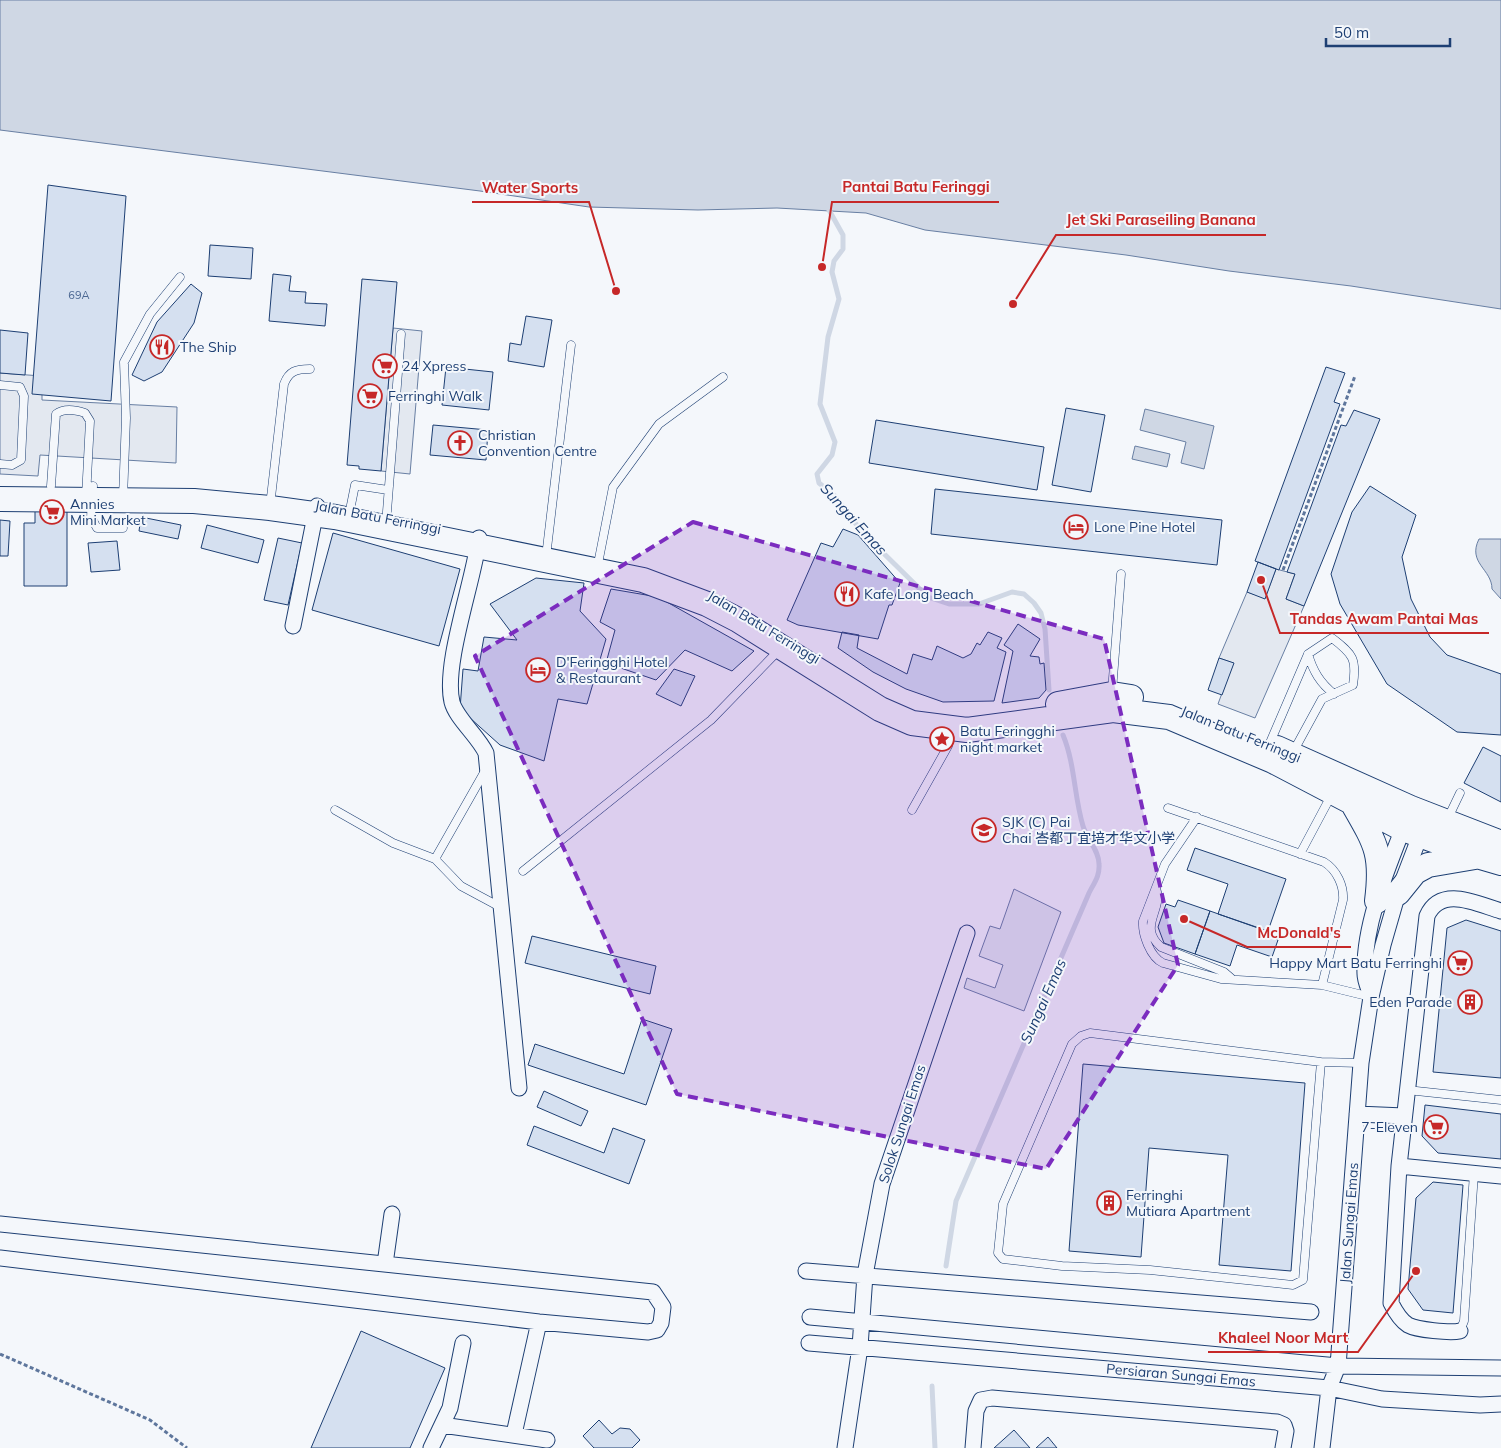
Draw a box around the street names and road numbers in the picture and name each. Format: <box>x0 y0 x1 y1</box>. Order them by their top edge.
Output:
street label: Jalan Batu Ferringgi <box>313 496 443 538</box>
street label: Jalan Batu Ferringgi <box>704 586 824 668</box>
street label: Jalan Batu Ferringgi <box>1178 702 1304 766</box>
street label: Solok Sungai Emas <box>874 1062 930 1186</box>
street label: Jalan Sungai Emas <box>1336 1162 1362 1284</box>
street label: Persiaran Sungai Emas <box>1105 1359 1257 1391</box>

